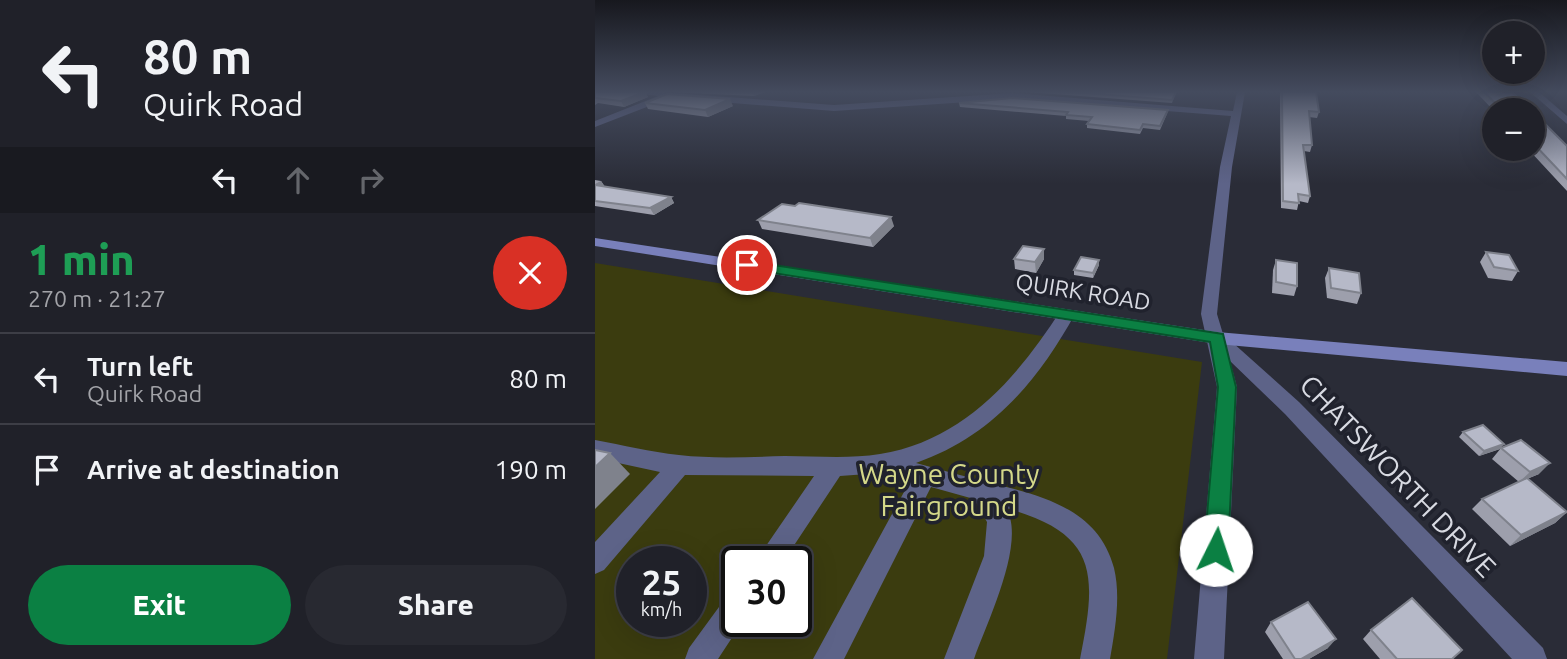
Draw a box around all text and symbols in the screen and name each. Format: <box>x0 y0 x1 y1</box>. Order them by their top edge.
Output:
map controls <box>1482 21 1545 161</box>
button: + <box>1482 21 1545 84</box>
icon: left <box>28 28 119 119</box>
text: 80 m <box>143 28 252 83</box>
text: Quirk Road <box>143 86 303 122</box>
button: − <box>1482 98 1545 161</box>
icon: left <box>206 161 244 199</box>
icon: ahead <box>279 161 317 199</box>
icon: right <box>352 161 390 199</box>
pin <box>717 235 777 295</box>
text: 1 min <box>28 236 135 283</box>
button: close <box>493 236 567 310</box>
icon: arrive <box>728 246 766 284</box>
street label: QUIRK ROAD <box>1014 269 1152 315</box>
text: 270 m · 21:27 <box>28 286 166 311</box>
text: Turn left <box>87 352 193 381</box>
icon: left <box>28 360 66 398</box>
text: 80 m <box>509 364 567 393</box>
street label: CHATSWORTH DRIVE <box>1294 369 1503 583</box>
text: Quirk Road <box>87 381 202 406</box>
icon: arrive <box>28 451 66 489</box>
text: Arrive at destination <box>87 455 340 484</box>
text: 190 m <box>495 455 567 484</box>
park label: Wayne County Fairground <box>858 458 1040 521</box>
position arrow <box>1179 513 1253 587</box>
speed limit sign: 30 <box>721 546 812 637</box>
text: 25 <box>642 562 681 602</box>
button: Exit <box>28 565 291 645</box>
button: Share <box>305 565 567 645</box>
text: km/h <box>641 599 682 619</box>

